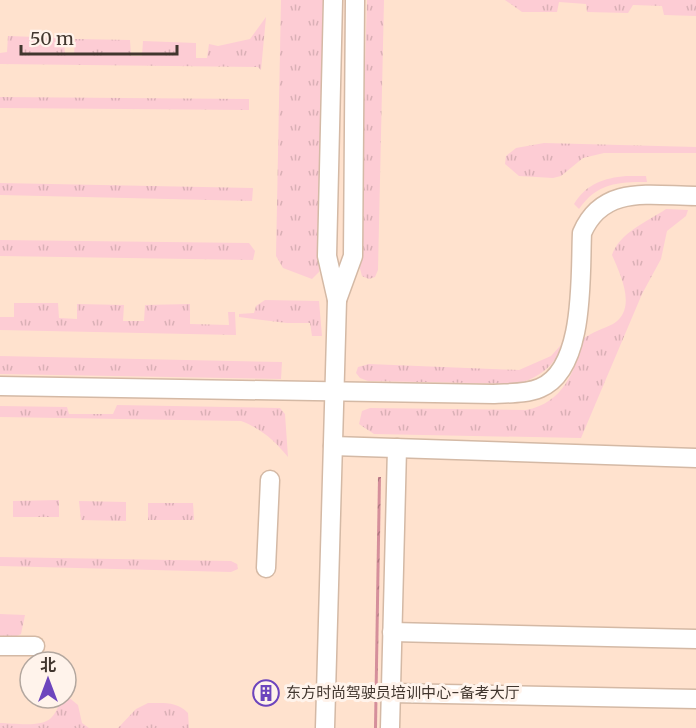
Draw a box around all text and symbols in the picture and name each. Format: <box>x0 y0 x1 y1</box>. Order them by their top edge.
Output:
scale bar <box>21 18 177 56</box>
text: 50 m <box>30 27 74 50</box>
north arrow <box>18 650 78 710</box>
text: 北 <box>40 655 56 675</box>
building icon: 东方时尚驾驶员培训中心-备考大厅 <box>251 678 281 708</box>
place label: 东方时尚驾驶员培训中心-备考大厅 <box>286 683 520 702</box>

